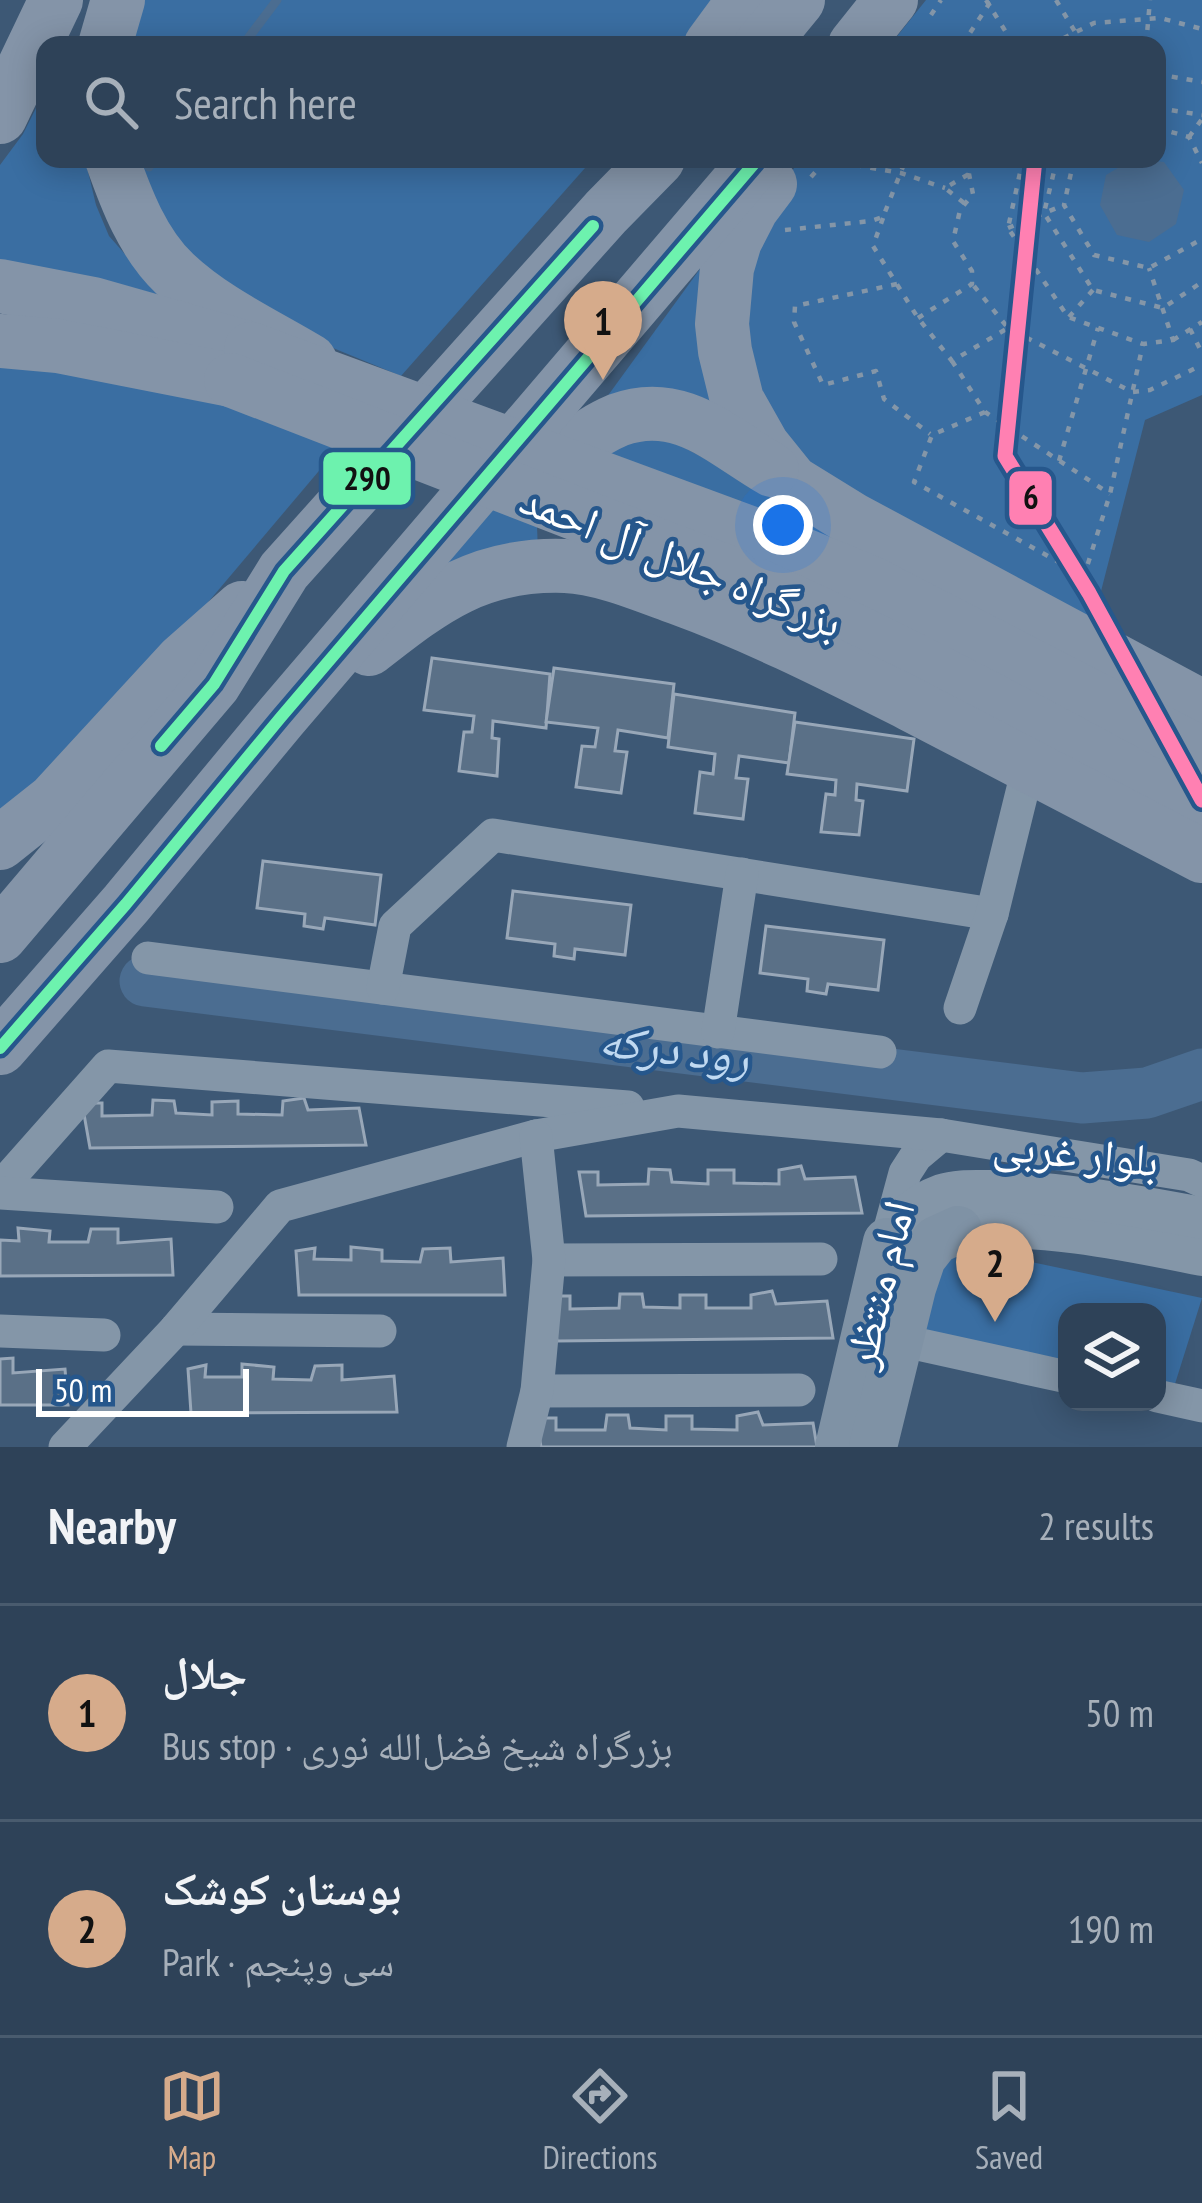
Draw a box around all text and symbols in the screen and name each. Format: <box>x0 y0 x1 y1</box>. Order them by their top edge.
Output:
search box <box>36 36 1166 168</box>
icon: search <box>78 69 144 135</box>
text: Search here <box>174 73 357 131</box>
pin: 1 <box>564 281 642 380</box>
line badge: 290 <box>321 450 413 507</box>
text: 290 <box>343 456 391 499</box>
street label: بزرگراه جلال آل احمد <box>513 468 851 650</box>
line badge: 6 <box>1007 469 1054 527</box>
text: 6 <box>1023 475 1039 518</box>
your location <box>753 495 813 555</box>
water label: رود درکه <box>596 1007 754 1087</box>
street label: بلوار غربی <box>990 1113 1162 1189</box>
street label: امام منتظر <box>829 1194 930 1375</box>
pin: 2 <box>956 1223 1034 1322</box>
map controls <box>1058 1303 1166 1411</box>
button: layers <box>1058 1303 1166 1411</box>
scale bar <box>36 1363 249 1416</box>
text: 50 m <box>54 1368 112 1411</box>
text: Nearby <box>48 1492 176 1558</box>
text: 2 results <box>1038 1500 1154 1551</box>
text: جلال <box>162 1643 247 1701</box>
text: 1 <box>78 1687 96 1738</box>
text: 50 m <box>1085 1687 1154 1738</box>
text: Bus stop · بزرگراه شیخ فضل‌الله نوری <box>162 1720 673 1771</box>
text: بوستان کوشک <box>162 1859 401 1917</box>
text: 2 <box>78 1903 96 1954</box>
text: 190 m <box>1068 1903 1154 1954</box>
text: Park · سی وپنجم <box>162 1936 394 1987</box>
tab: Map <box>159 2063 225 2178</box>
tab: Directions <box>543 2063 657 2178</box>
tab: Saved <box>975 2063 1043 2178</box>

